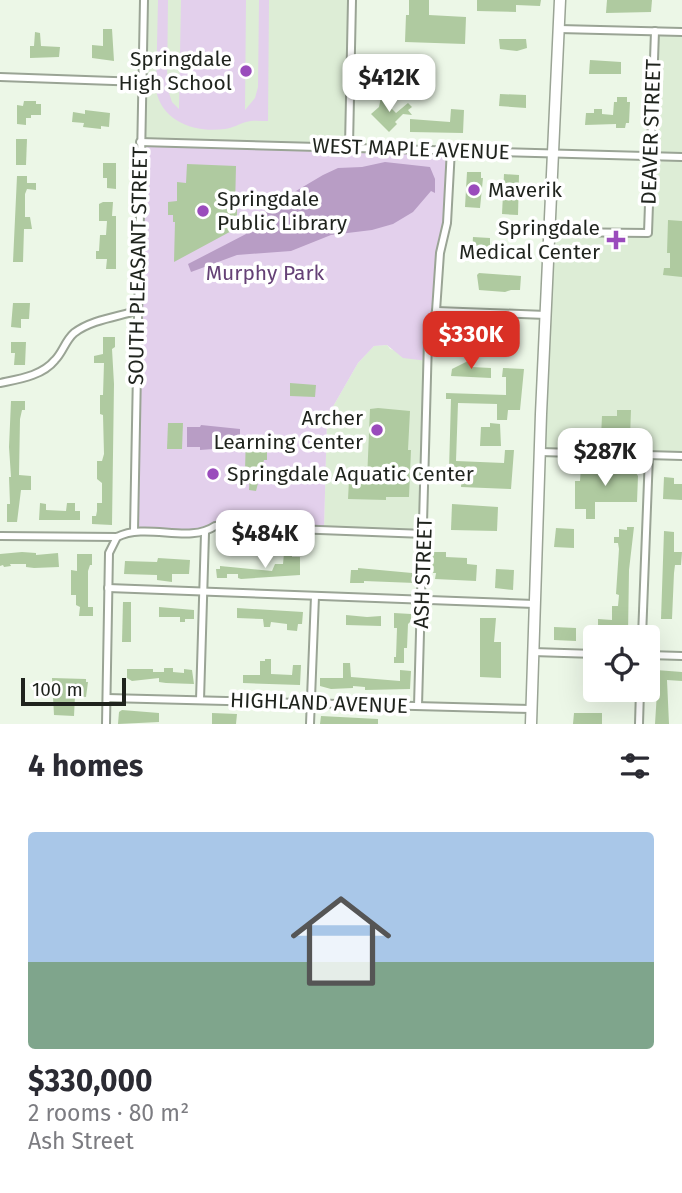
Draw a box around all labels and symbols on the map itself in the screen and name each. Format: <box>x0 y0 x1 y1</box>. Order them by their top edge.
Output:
place label: Springdale High School <box>119 46 232 96</box>
pin: $412K <box>340 54 438 114</box>
street label: DEAVER STREET <box>635 59 667 205</box>
marker: Springdale High School <box>238 63 254 79</box>
street label: WEST MAPLE AVENUE <box>312 133 510 165</box>
street label: SOUTH PLEASANT STREET <box>123 146 153 385</box>
place label: Maverik <box>488 177 562 203</box>
marker: Maverik <box>466 182 482 198</box>
place label: Springdale Public Library <box>217 186 348 236</box>
marker: Springdale Public Library <box>195 203 211 219</box>
place label: Springdale Medical Center <box>459 215 600 265</box>
marker: Springdale Medical Center <box>606 230 626 250</box>
park label: Murphy Park <box>206 260 325 286</box>
pin: $330K <box>422 312 520 371</box>
place label: Archer Learning Center <box>213 405 363 455</box>
marker: Archer Learning Center <box>369 422 385 438</box>
pin: $287K <box>556 428 654 488</box>
place label: Springdale Aquatic Center <box>227 461 474 487</box>
marker: Springdale Aquatic Center <box>205 466 221 482</box>
pin: $484K <box>216 510 314 570</box>
street label: ASH STREET <box>408 517 438 629</box>
scale bar <box>21 675 126 707</box>
street label: HIGHLAND AVENUE <box>230 687 408 719</box>

